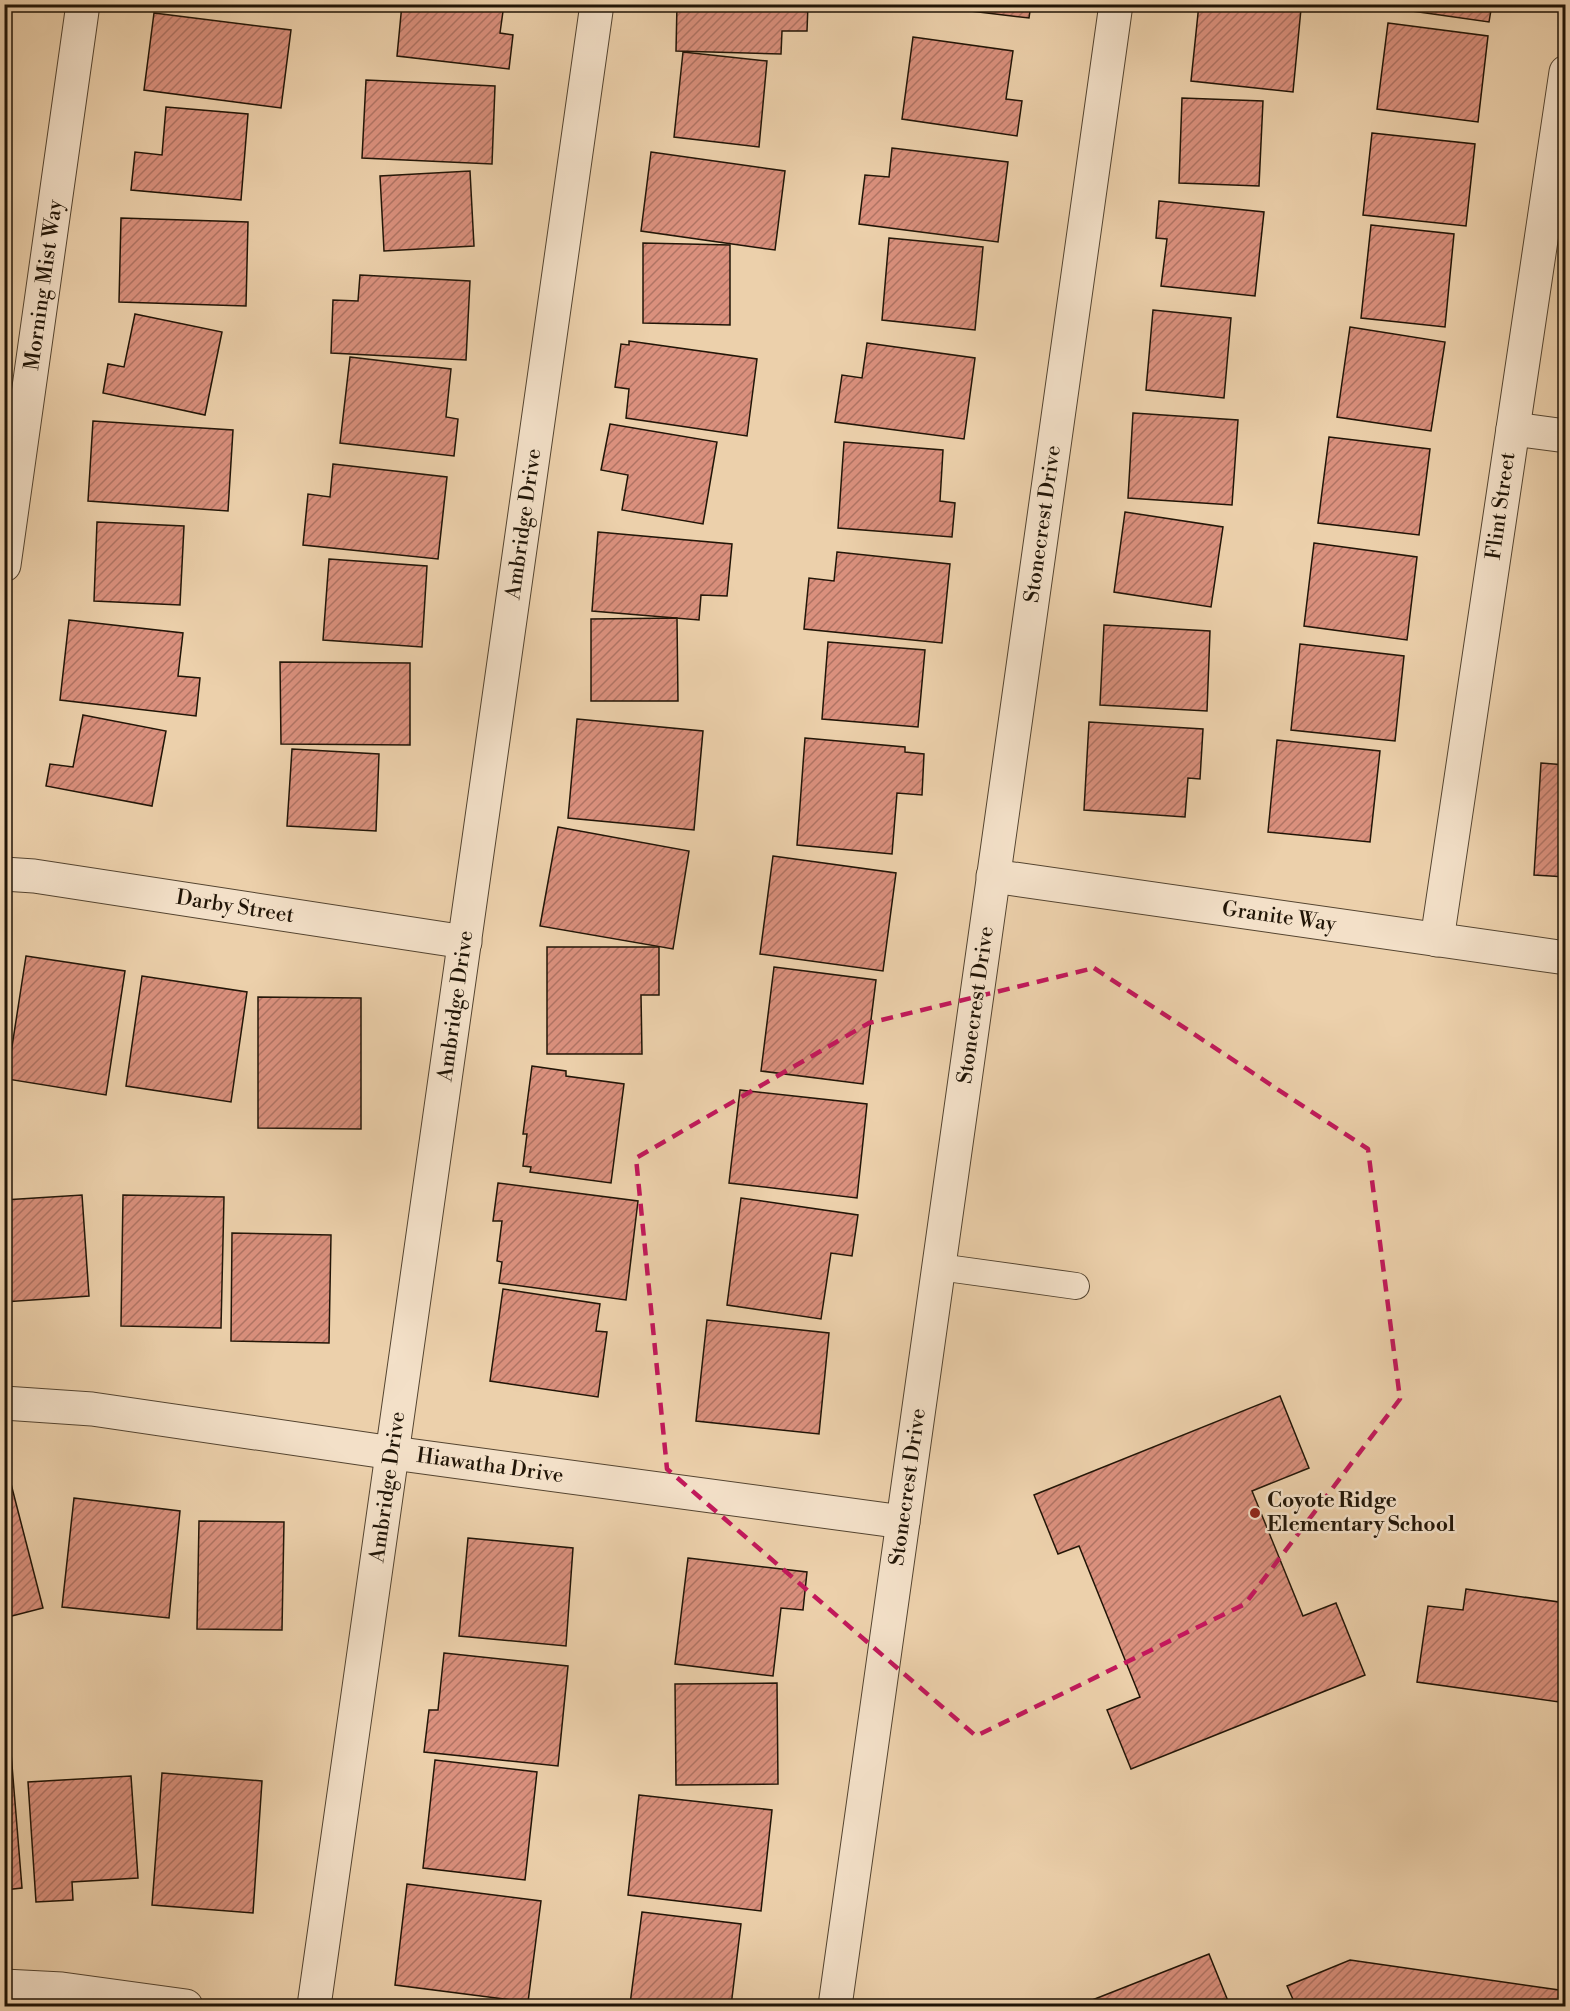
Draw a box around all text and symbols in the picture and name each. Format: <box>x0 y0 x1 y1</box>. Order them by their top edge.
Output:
street label: Morning Mist Way <box>19 197 69 372</box>
street label: Stonecrest Drive <box>1019 444 1067 604</box>
street label: Ambridge Drive <box>500 447 547 602</box>
street label: Flint Street <box>1481 450 1521 561</box>
street label: Darby Street <box>174 885 296 929</box>
street label: Granite Way <box>1220 896 1338 938</box>
street label: Stonecrest Drive <box>952 925 1000 1085</box>
street label: Ambridge Drive <box>432 929 479 1084</box>
street label: Stonecrest Drive <box>884 1407 932 1567</box>
street label: Ambridge Drive <box>364 1410 411 1565</box>
street label: Hiawatha Drive <box>415 1443 565 1489</box>
place label: Coyote Ridge Elementary School <box>1267 1488 1455 1538</box>
marker: Coyote Ridge Elementary School <box>1248 1506 1262 1520</box>

